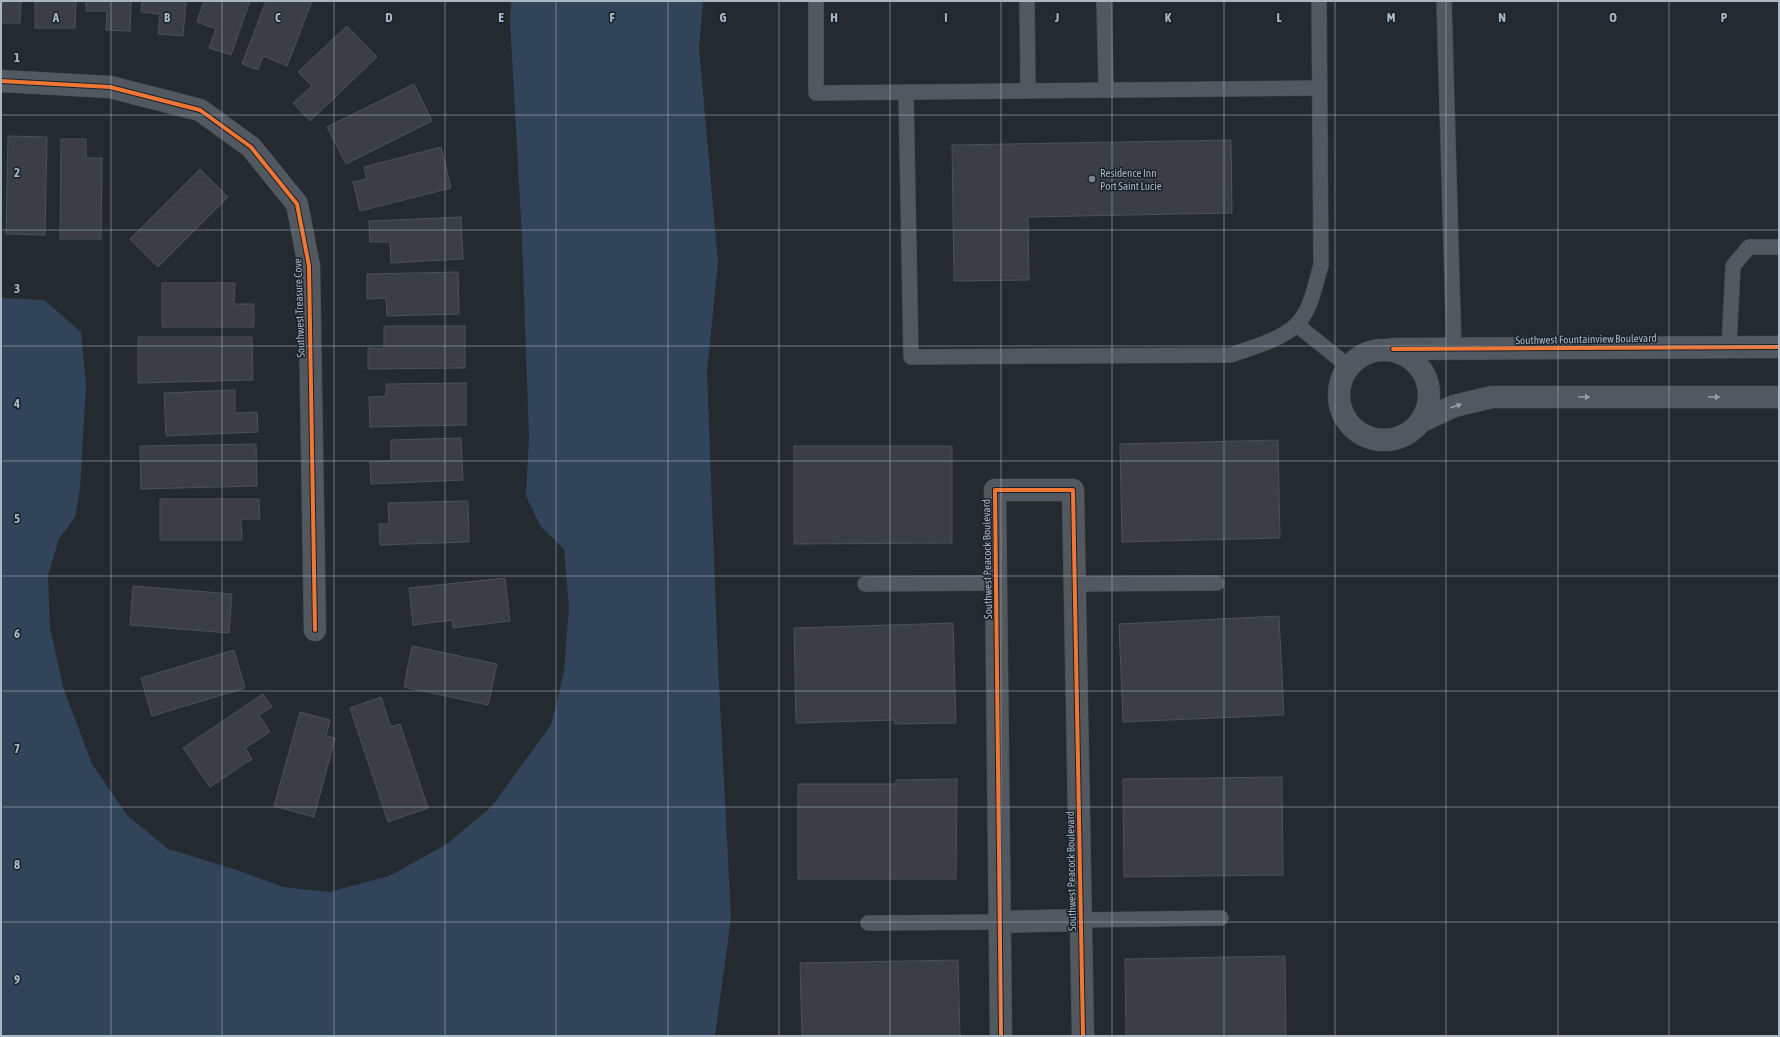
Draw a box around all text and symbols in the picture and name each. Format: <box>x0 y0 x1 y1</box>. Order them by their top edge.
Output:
text: A <box>52 10 60 25</box>
text: B <box>164 10 171 25</box>
text: C <box>275 10 281 25</box>
text: D <box>385 10 393 25</box>
text: E <box>498 10 504 25</box>
text: F <box>609 10 615 25</box>
text: G <box>720 10 727 25</box>
text: H <box>830 10 838 25</box>
text: I <box>944 10 948 25</box>
text: J <box>1054 10 1059 25</box>
text: K <box>1165 10 1172 25</box>
text: L <box>1276 10 1282 25</box>
text: M <box>1387 10 1396 25</box>
text: N <box>1498 10 1506 25</box>
text: O <box>1609 10 1617 25</box>
text: P <box>1721 10 1728 25</box>
text: 1 <box>14 50 20 65</box>
text: 2 <box>14 165 20 180</box>
place label: Residence Inn Port Saint Lucie <box>1100 167 1162 192</box>
marker: Residence Inn Port Saint Lucie <box>1087 174 1097 184</box>
street label: Southwest Treasure Cove <box>291 258 307 358</box>
text: 3 <box>14 281 20 296</box>
street label: Southwest Fountainview Boulevard <box>1515 332 1657 346</box>
one-way arrow <box>1578 394 1591 400</box>
one-way arrow <box>1708 394 1721 400</box>
text: 4 <box>13 396 20 411</box>
one-way arrow <box>1450 403 1462 409</box>
street label: Southwest Peacock Boulevard <box>980 499 994 619</box>
text: 5 <box>14 511 20 526</box>
text: 6 <box>14 626 20 641</box>
text: 7 <box>14 741 20 756</box>
street label: Southwest Peacock Boulevard <box>1064 811 1078 931</box>
text: 8 <box>14 857 20 872</box>
text: 9 <box>14 972 20 987</box>

